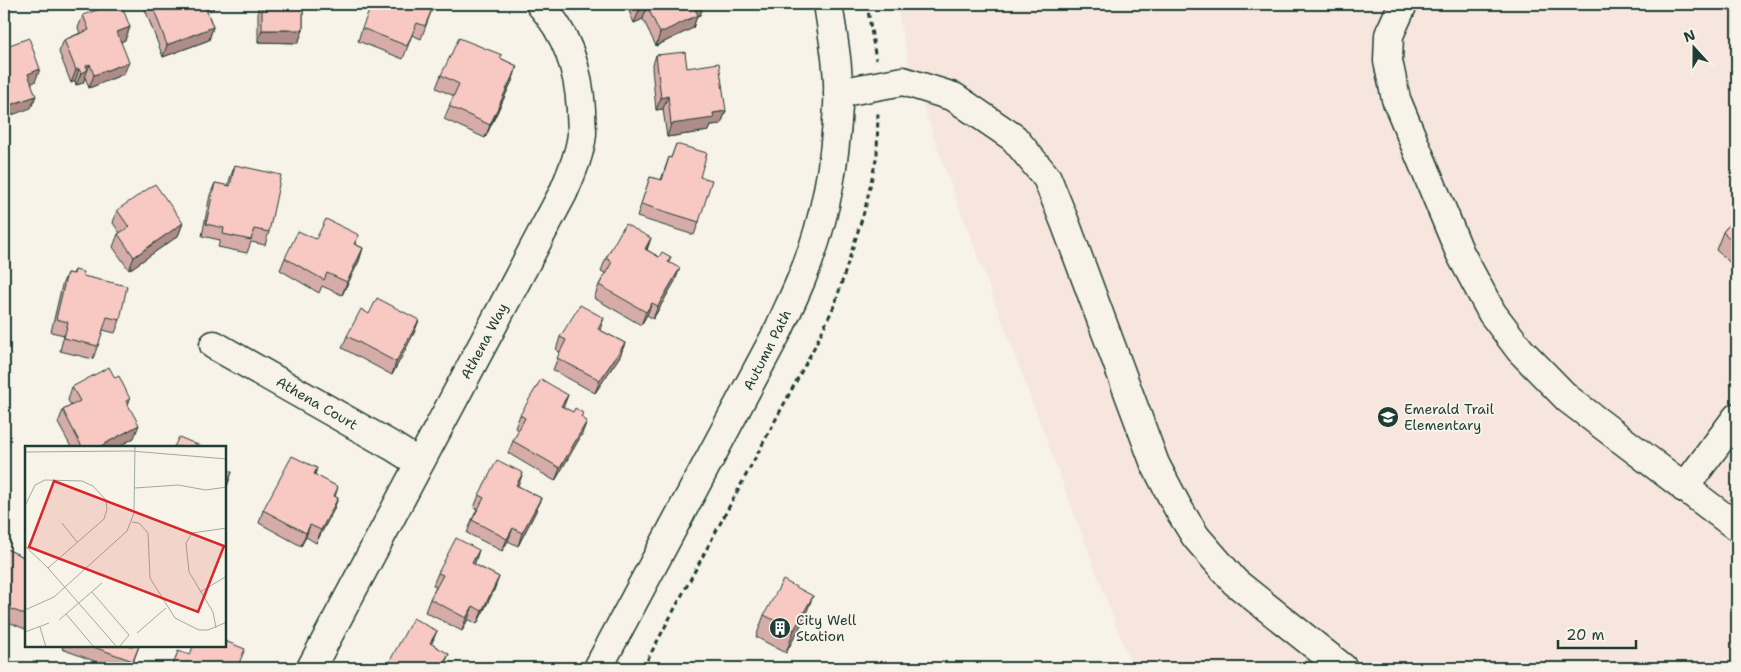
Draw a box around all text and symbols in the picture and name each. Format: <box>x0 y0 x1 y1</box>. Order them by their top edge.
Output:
north arrow <box>1668 22 1718 72</box>
text: N <box>1681 25 1698 46</box>
street label: Athena Way <box>456 300 512 382</box>
street label: Autumn Path <box>739 307 795 393</box>
street label: Athena Court <box>273 372 361 434</box>
place label: Emerald Trail Elementary <box>1404 400 1495 434</box>
school or university icon: Emerald Trail Elementary <box>1376 405 1400 429</box>
inset map <box>25 446 226 647</box>
place label: City Well Station <box>796 611 857 645</box>
building icon: City Well Station <box>768 616 792 640</box>
scale bar <box>1558 617 1636 649</box>
text: 20 m <box>1566 625 1605 645</box>

